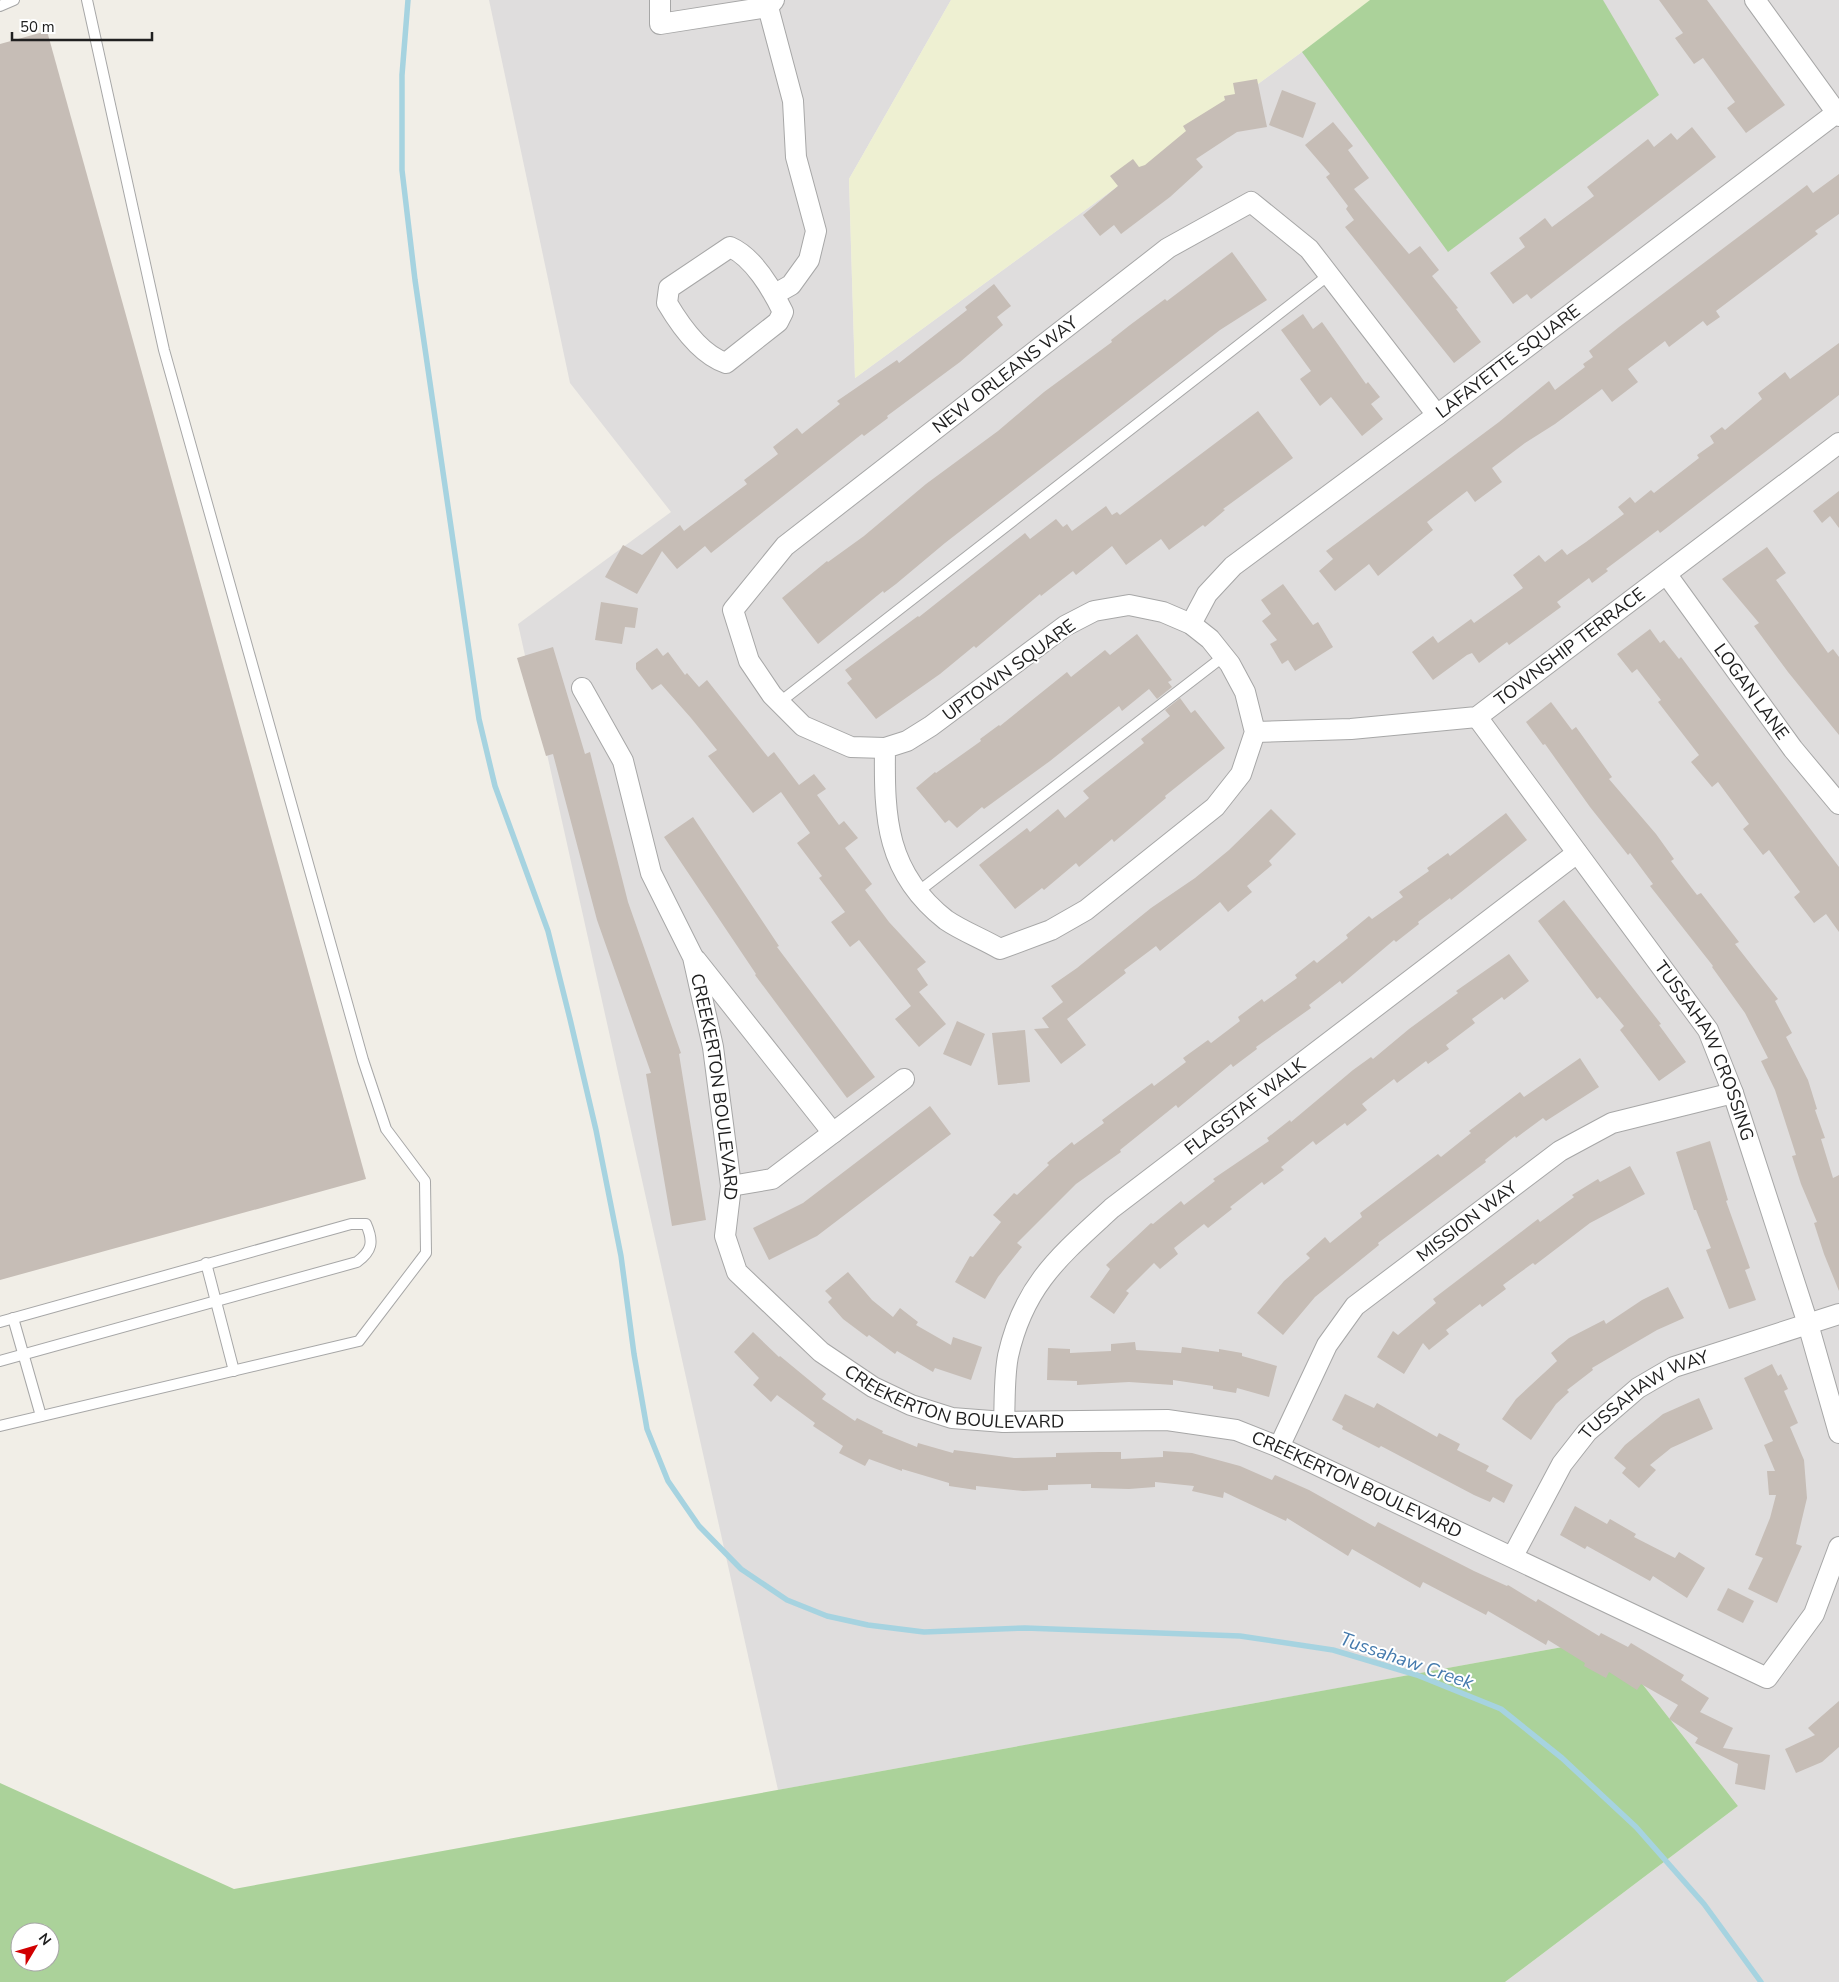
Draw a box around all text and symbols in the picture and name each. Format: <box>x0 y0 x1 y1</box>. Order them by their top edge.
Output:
scale bar <box>12 10 152 42</box>
text: 50 m <box>20 17 55 37</box>
street label: LAFAYETTE SQUARE <box>1431 299 1585 424</box>
street label: NEW ORLEANS WAY <box>928 311 1083 439</box>
street label: TOWNSHIP TERRACE <box>1490 582 1650 712</box>
street label: UPTOWN SQUARE <box>938 614 1080 726</box>
street label: LOGAN LANE <box>1708 639 1794 745</box>
street label: TUSSAHAW CROSSING <box>1649 956 1760 1144</box>
street label: CREEKERTON BOULEVARD <box>685 971 743 1202</box>
street label: FLAGSTAF WALK <box>1179 1052 1311 1160</box>
street label: MISSION WAY <box>1412 1175 1522 1267</box>
street label: TUSSAHAW WAY <box>1574 1345 1712 1444</box>
street label: CREEKERTON BOULEVARD <box>840 1359 1064 1434</box>
street label: CREEKERTON BOULEVARD <box>1248 1425 1466 1544</box>
water label: Tussahaw Creek <box>1336 1626 1478 1696</box>
north arrow <box>10 1922 60 1972</box>
text: N <box>34 1929 56 1949</box>

